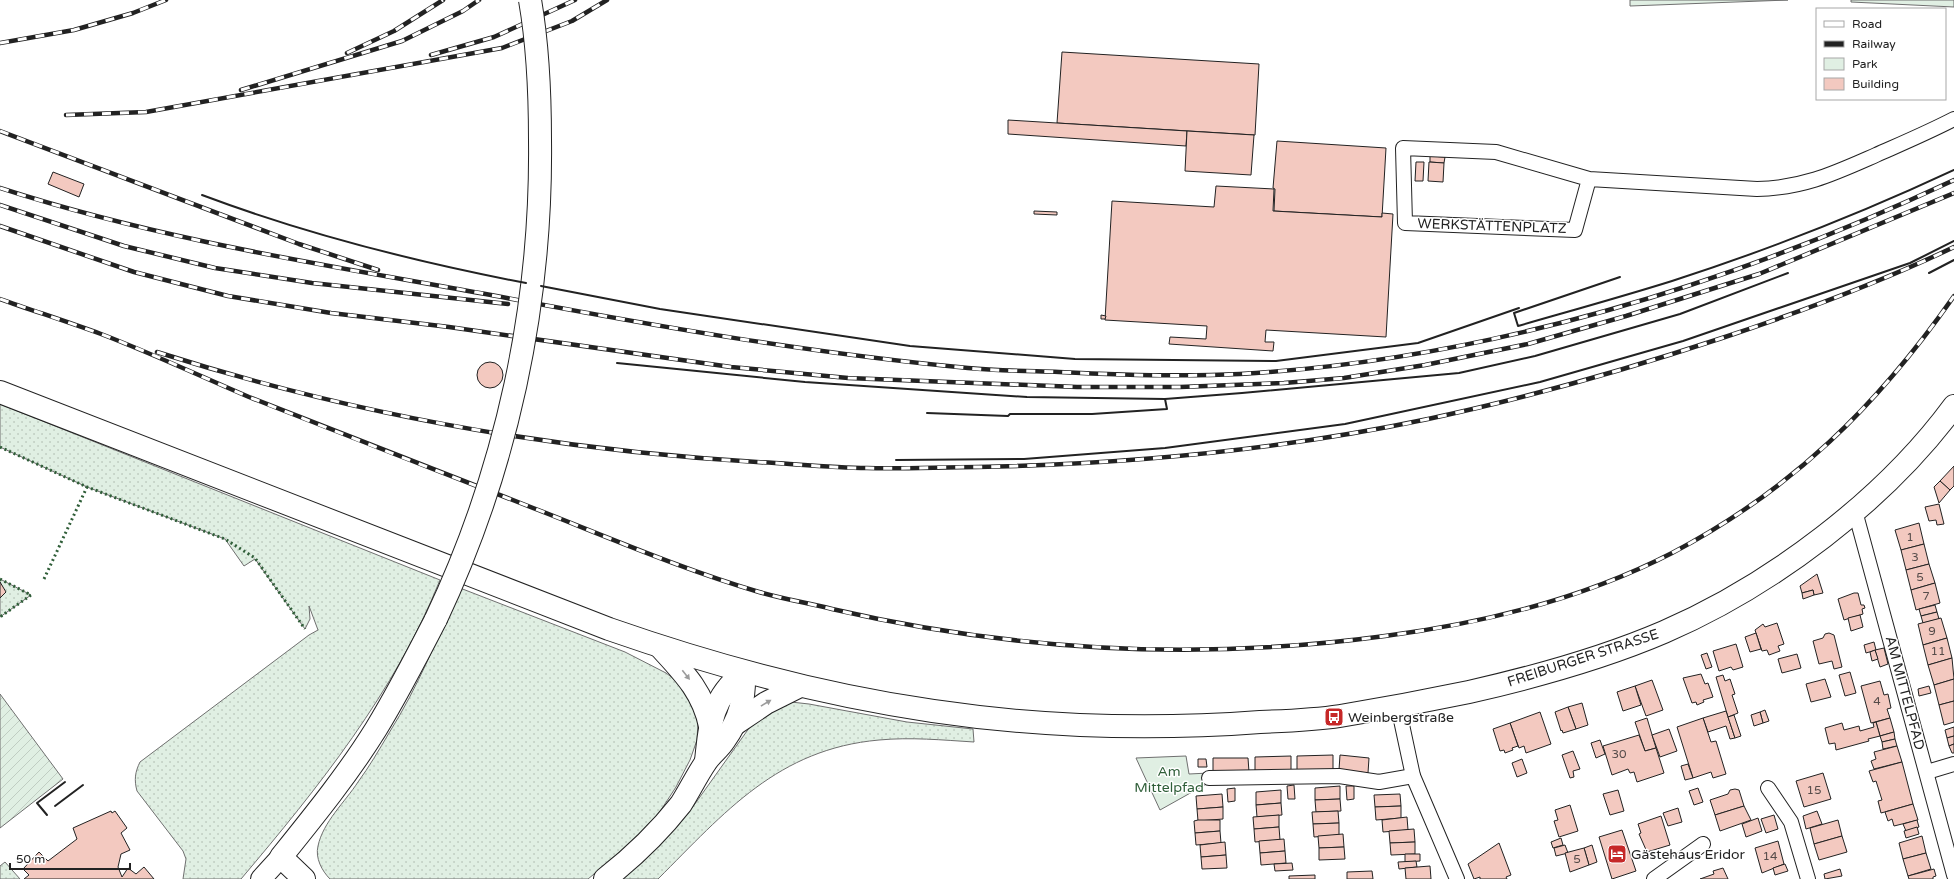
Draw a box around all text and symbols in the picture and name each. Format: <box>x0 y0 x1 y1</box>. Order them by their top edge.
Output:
legend <box>1816 8 1946 100</box>
text: Road <box>1852 17 1882 31</box>
text: Railway <box>1852 37 1896 51</box>
text: Park <box>1852 57 1878 71</box>
text: Building <box>1852 77 1899 91</box>
street label: WERKSTÄTTENPLATZ <box>1417 215 1567 237</box>
house number: 1 <box>1906 530 1914 544</box>
house number: 3 <box>1911 550 1919 564</box>
house number: 5 <box>1916 570 1924 584</box>
house number: 7 <box>1922 589 1930 603</box>
house number: 9 <box>1928 624 1936 638</box>
street label: FREIBURGER STRASSE <box>1505 625 1661 691</box>
street label: AM MITTELPFAD <box>1882 634 1928 752</box>
house number: 11 <box>1930 644 1946 658</box>
one-way arrow <box>682 670 690 681</box>
house number: 4 <box>1873 694 1881 708</box>
one-way arrow <box>760 700 772 707</box>
bus stop icon: Weinbergstraße <box>1323 706 1345 728</box>
place label: Weinbergstraße <box>1348 709 1454 726</box>
house number: 30 <box>1611 747 1627 761</box>
park label: Am Mittelpfad <box>1134 763 1204 796</box>
house number: 15 <box>1806 783 1822 797</box>
hotel icon: Gästehaus Eridor <box>1606 843 1628 865</box>
scale bar <box>10 845 130 871</box>
place label: Gästehaus Eridor <box>1631 846 1746 863</box>
house number: 14 <box>1762 849 1778 863</box>
text: 50 m <box>16 852 45 866</box>
house number: 5 <box>1573 852 1581 866</box>

